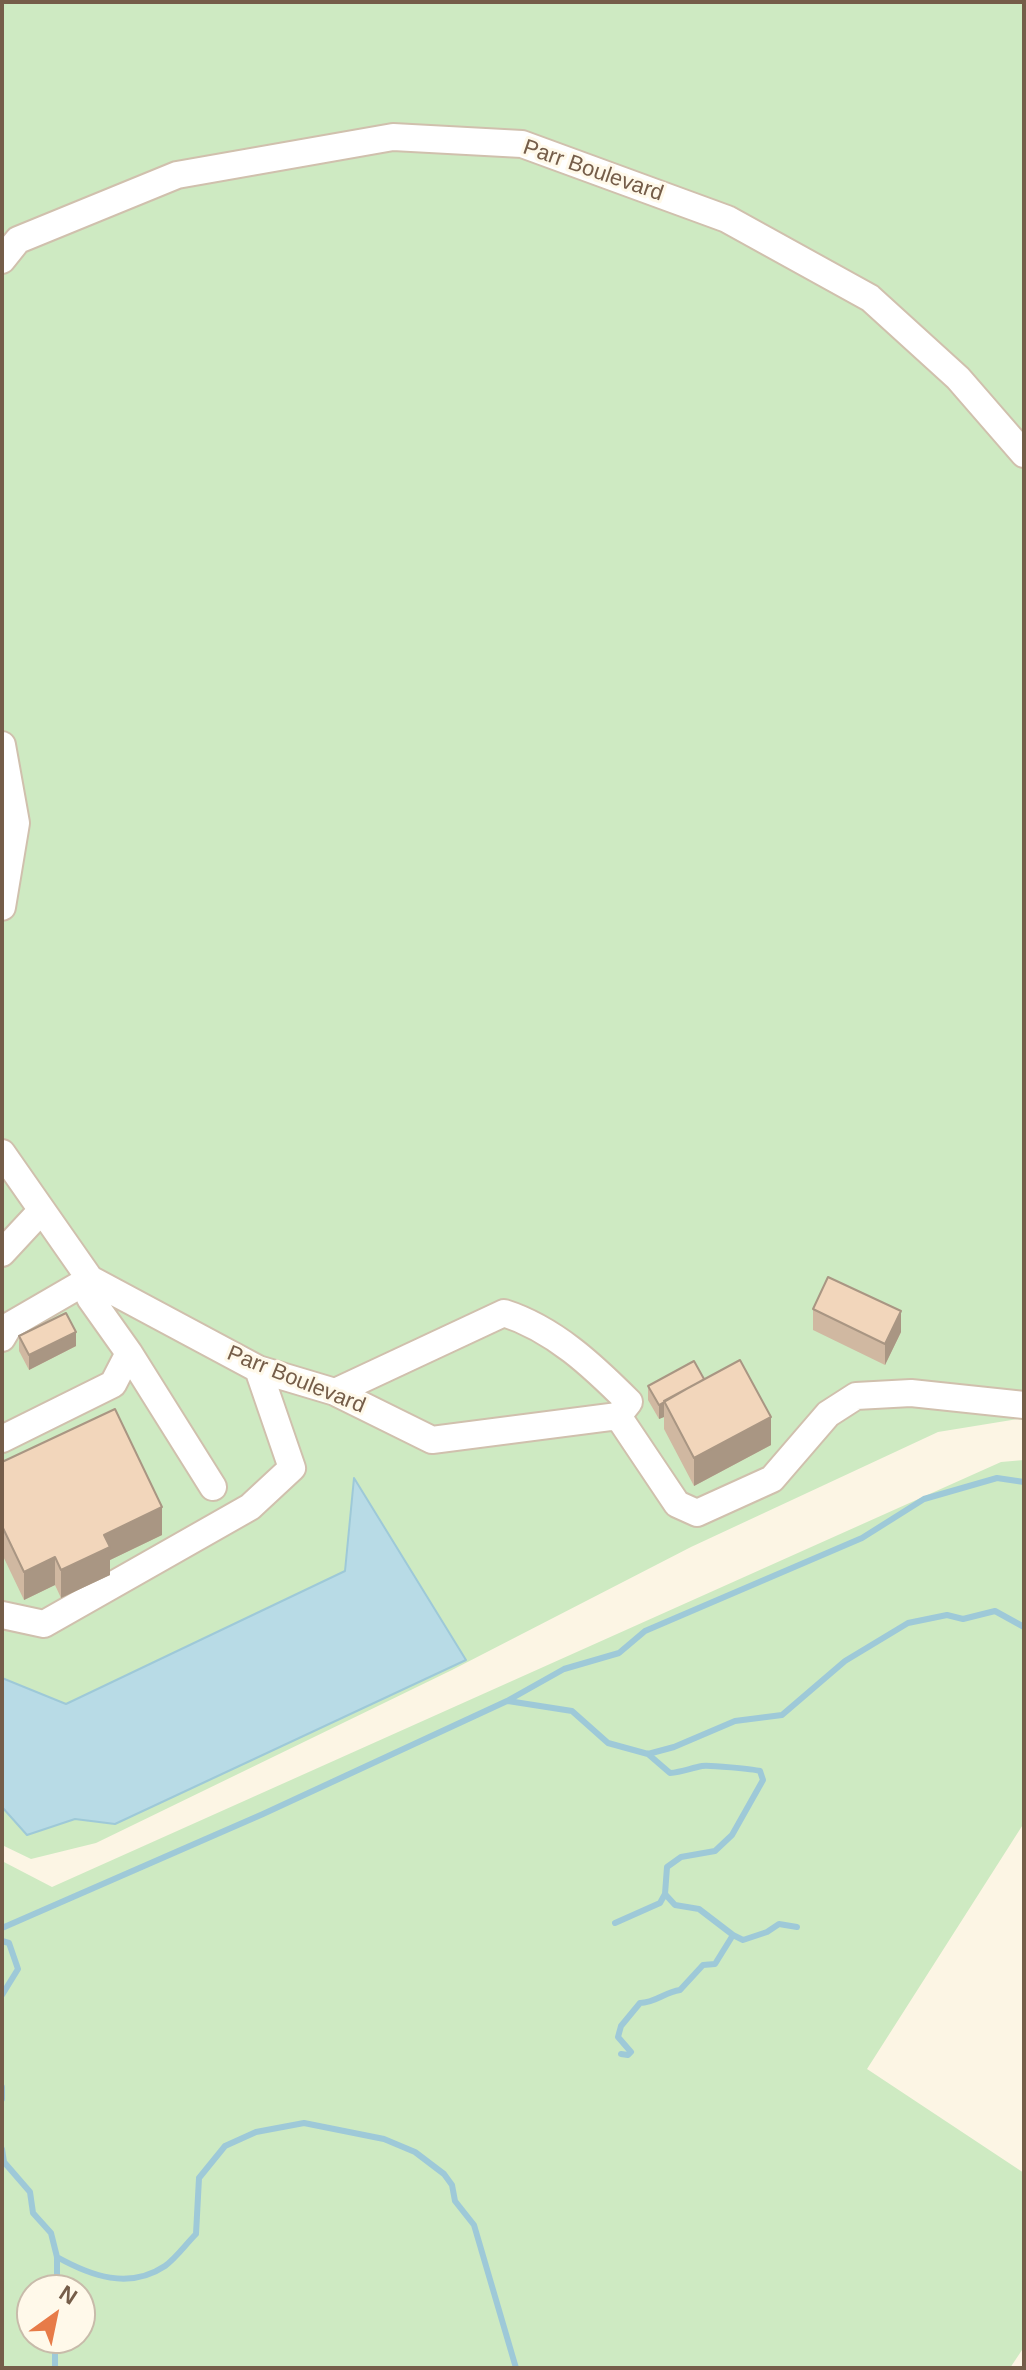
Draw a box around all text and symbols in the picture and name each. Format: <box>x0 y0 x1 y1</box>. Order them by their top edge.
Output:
street label: Parr Boulevard <box>519 135 667 207</box>
street label: Parr Boulevard <box>223 1340 369 1420</box>
north arrow <box>16 2274 96 2354</box>
text: N <box>55 2280 82 2310</box>

